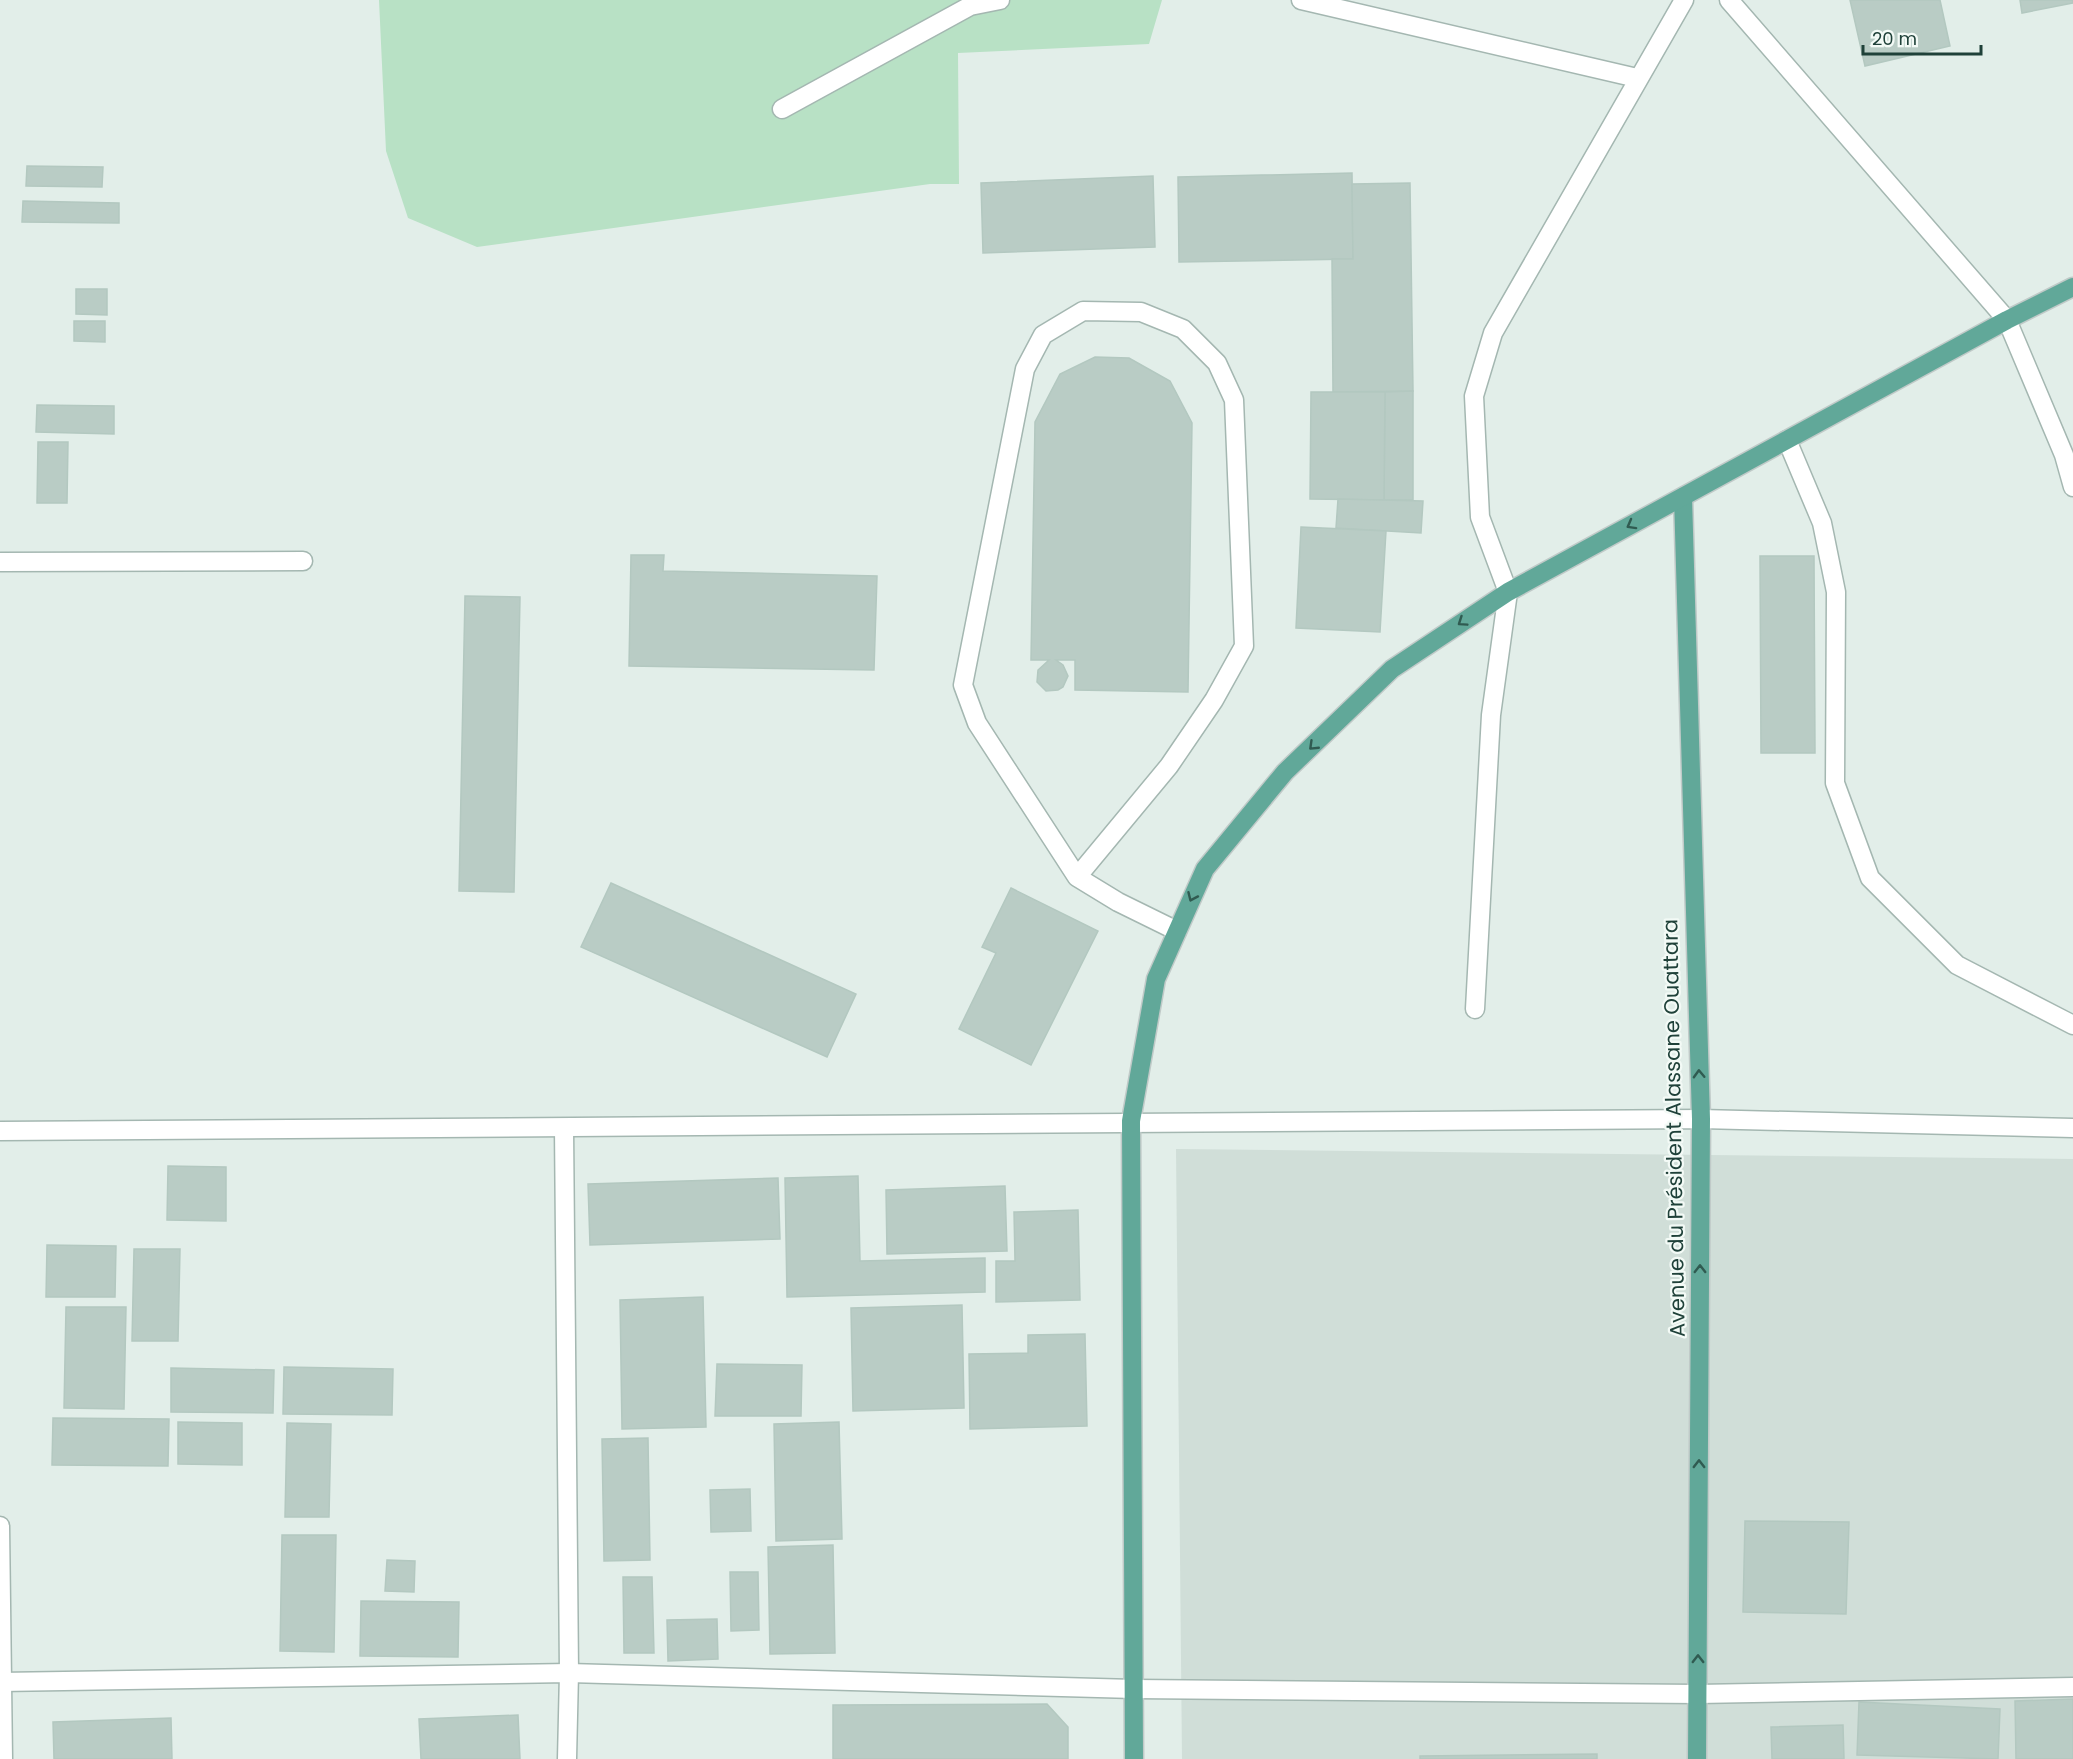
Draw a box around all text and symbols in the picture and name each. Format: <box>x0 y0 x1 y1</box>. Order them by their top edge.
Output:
scale bar <box>1863 18 1982 56</box>
text: 20 m <box>1872 26 1917 51</box>
one-way arrow <box>1627 518 1637 529</box>
one-way arrow <box>1458 615 1469 626</box>
one-way arrow <box>1309 738 1320 749</box>
one-way arrow <box>1187 891 1199 902</box>
street label: Avenue du Président Alassane Ouattara <box>1655 919 1692 1337</box>
one-way arrow <box>1693 1069 1706 1078</box>
one-way arrow <box>1694 1264 1706 1273</box>
one-way arrow <box>1693 1459 1705 1468</box>
one-way arrow <box>1692 1654 1704 1663</box>

